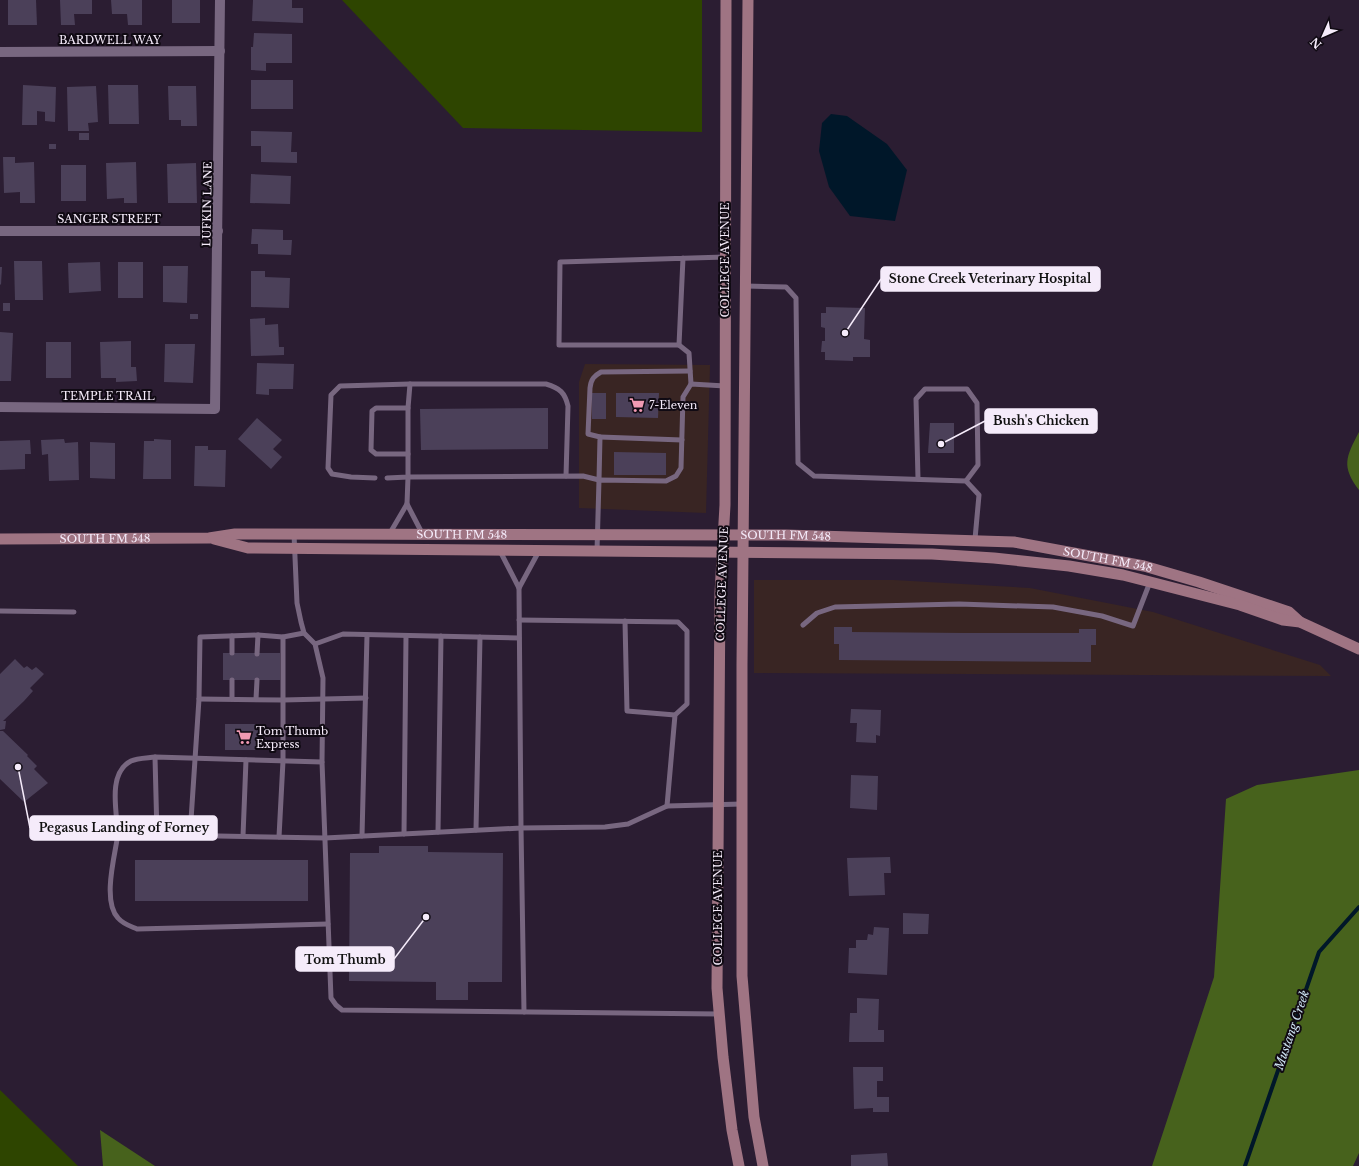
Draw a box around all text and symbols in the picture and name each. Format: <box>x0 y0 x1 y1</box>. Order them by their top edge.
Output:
north arrow <box>1303 16 1343 56</box>
street label: BARDWELL WAY <box>59 33 162 47</box>
text: N <box>1307 34 1325 52</box>
street label: LUFKIN LANE <box>199 161 215 247</box>
street label: COLLEGE AVENUE <box>718 202 732 317</box>
street label: SANGER STREET <box>57 212 161 226</box>
callout: Stone Creek Veterinary Hospital <box>881 267 1100 291</box>
text: Stone Creek Veterinary Hospital <box>889 271 1092 286</box>
street label: TEMPLE TRAIL <box>61 389 155 403</box>
supermarket icon: 7-Eleven <box>628 396 646 414</box>
place label: 7-Eleven <box>649 398 698 412</box>
callout: Bush's Chicken <box>985 409 1097 433</box>
text: Bush's Chicken <box>993 413 1089 428</box>
street label: COLLEGE AVENUE <box>713 526 731 642</box>
street label: SOUTH FM 548 <box>416 527 507 541</box>
street label: SOUTH FM 548 <box>740 528 831 543</box>
street label: SOUTH FM 548 <box>59 531 151 546</box>
street label: SOUTH FM 548 <box>1062 544 1154 575</box>
place label: Tom Thumb Express <box>256 724 328 751</box>
supermarket icon: Tom Thumb Express <box>235 728 253 746</box>
callout: Pegasus Landing of Forney <box>30 816 217 840</box>
text: Pegasus Landing of Forney <box>39 820 209 835</box>
street label: COLLEGE AVENUE <box>711 850 725 965</box>
callout: Tom Thumb <box>296 947 394 971</box>
text: Tom Thumb <box>304 952 386 967</box>
water label: Mustang Creek <box>1271 988 1312 1073</box>

